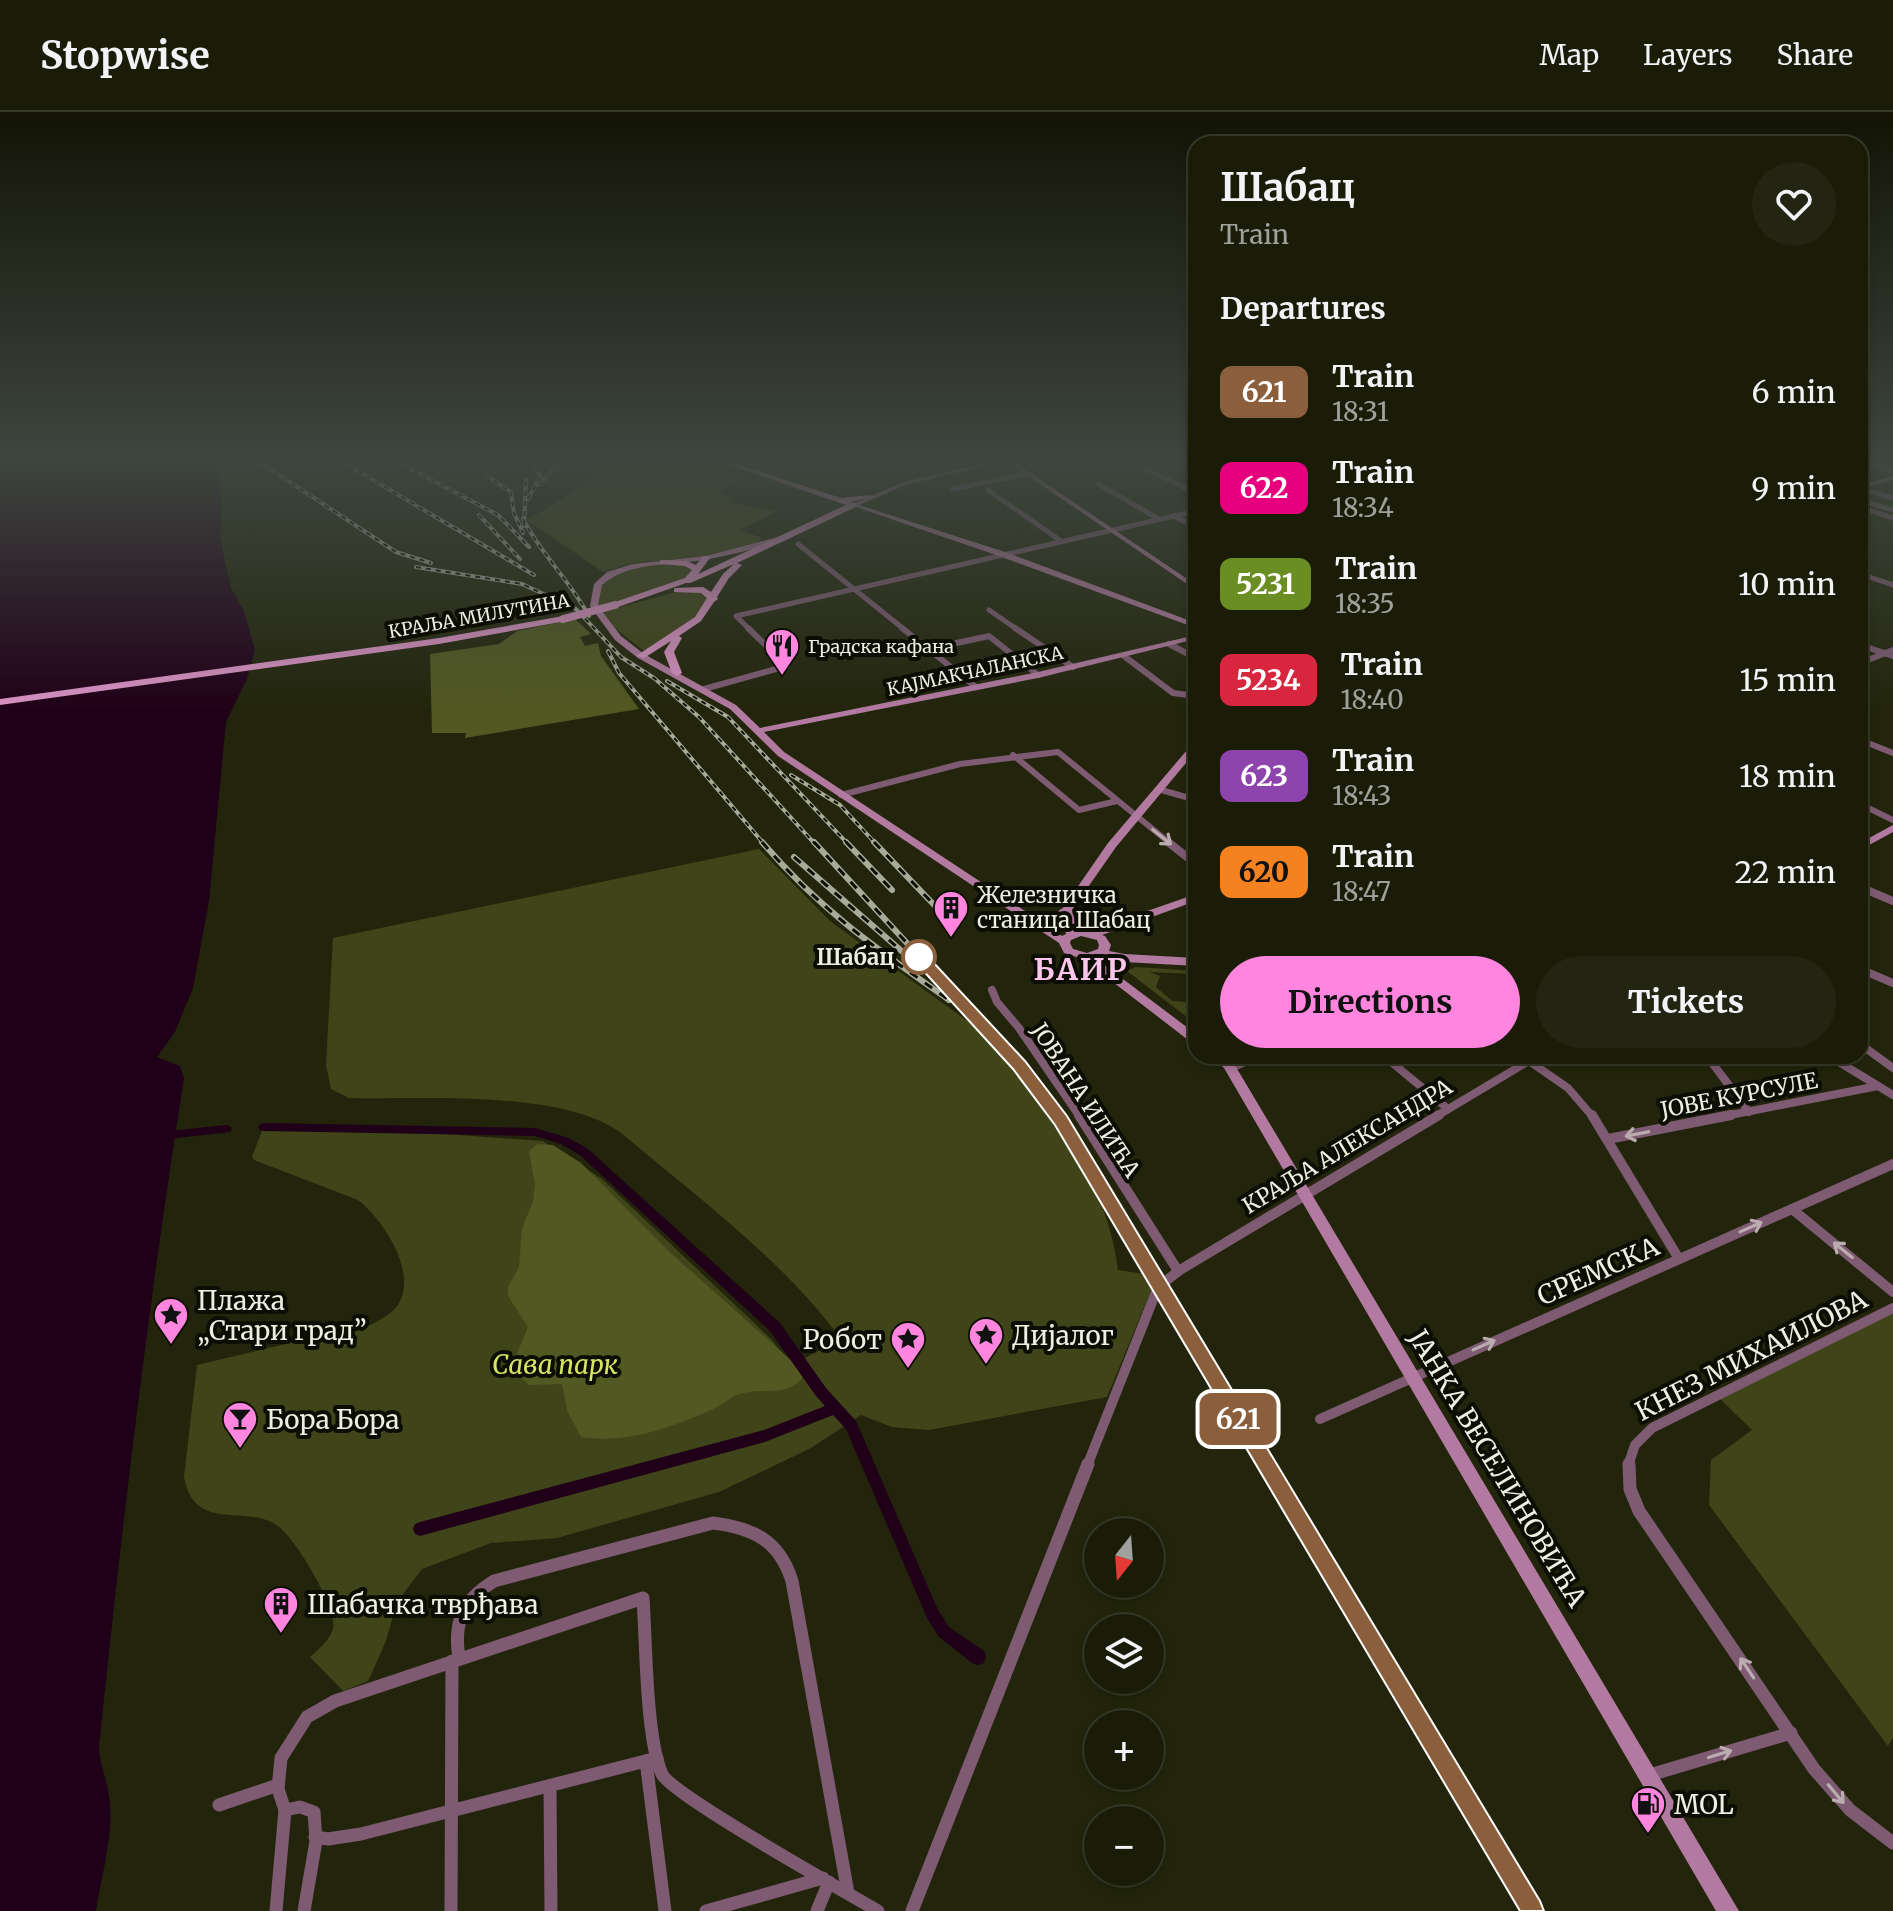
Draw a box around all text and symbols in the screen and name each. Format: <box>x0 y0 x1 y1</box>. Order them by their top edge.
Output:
text: Stopwise <box>40 32 210 79</box>
text: Map <box>1539 37 1599 73</box>
text: Layers <box>1643 37 1732 73</box>
text: Share <box>1776 37 1853 73</box>
button: heart <box>1752 162 1836 246</box>
text: Шабац <box>1220 164 1356 211</box>
text: Train <box>1220 218 1289 251</box>
text: Departures <box>1220 289 1386 327</box>
text: Train <box>1332 357 1414 395</box>
text: 6 min <box>1751 373 1836 411</box>
text: 621 <box>1242 374 1286 410</box>
text: 18:31 <box>1332 395 1389 428</box>
text: Train <box>1332 453 1414 491</box>
text: 9 min <box>1751 469 1836 507</box>
text: 622 <box>1240 470 1288 506</box>
text: 18:34 <box>1332 491 1394 524</box>
text: Train <box>1335 549 1417 587</box>
text: 10 min <box>1738 565 1836 603</box>
text: 5231 <box>1236 566 1295 602</box>
text: 18:35 <box>1335 587 1395 620</box>
street label: КРАЉА МИЛУТИНА <box>387 589 572 643</box>
restaurant icon: Градска кафана <box>763 627 801 677</box>
place label: Градска кафана <box>808 635 954 658</box>
street label: КАЈМАКЧАЛАНСКА <box>885 641 1065 701</box>
text: Train <box>1341 645 1423 683</box>
text: 15 min <box>1739 661 1836 699</box>
text: 5234 <box>1236 662 1301 698</box>
text: 18:40 <box>1341 683 1404 716</box>
text: Train <box>1332 741 1414 779</box>
text: 18 min <box>1739 757 1836 795</box>
text: 623 <box>1240 758 1288 794</box>
text: 18:43 <box>1332 779 1391 812</box>
one-way arrow <box>1151 828 1171 846</box>
text: Train <box>1332 837 1414 875</box>
text: 22 min <box>1734 853 1836 891</box>
text: 620 <box>1239 854 1289 890</box>
text: 18:47 <box>1332 875 1391 908</box>
place label: Железничка станица Шабац <box>977 881 1151 934</box>
building icon: Железничка станица Шабац <box>932 889 970 939</box>
marker: Шабац <box>902 940 936 974</box>
place label: Шабац <box>816 943 895 971</box>
district label: БАИР <box>1034 950 1128 988</box>
button: Directions <box>1220 956 1520 1048</box>
button: Tickets <box>1536 956 1836 1048</box>
street label: ЈОВАНА ИЛИЋА <box>1025 1017 1147 1183</box>
street label: ЈОВЕ КУРСУЛЕ <box>1657 1066 1820 1124</box>
street label: КРАЉА АЛЕКСАНДРА <box>1237 1072 1457 1220</box>
one-way arrow <box>1624 1127 1650 1142</box>
one-way arrow <box>1738 1219 1762 1234</box>
street label: СРЕМСКА <box>1532 1229 1665 1312</box>
one-way arrow <box>1833 1241 1854 1258</box>
street label: КНЕЗ МИХАИЛОВА <box>1630 1282 1873 1428</box>
place label: Плажа „Стари град” <box>197 1284 367 1347</box>
place icon: Плажа „Стари град” <box>152 1296 190 1346</box>
place icon: Дијалог <box>967 1316 1005 1366</box>
place label: Дијалог <box>1012 1319 1114 1352</box>
place icon: Робот <box>889 1320 927 1370</box>
place label: Робот <box>803 1323 882 1356</box>
street label: ЈАНКА ВЕСЕЛИНОВИЋА <box>1402 1323 1594 1613</box>
one-way arrow <box>1471 1337 1496 1352</box>
park label: Сава парк <box>492 1348 619 1381</box>
line badge: 621 <box>1192 1393 1284 1445</box>
bar icon: Бора Бора <box>221 1400 259 1450</box>
text: 621 <box>1216 1401 1260 1437</box>
place label: Бора Бора <box>266 1403 400 1436</box>
north arrow <box>1084 1518 1164 1598</box>
map controls <box>1084 1518 1164 1886</box>
building icon: Шабачка тврђава <box>262 1585 300 1635</box>
place label: Шабачка тврђава <box>307 1588 538 1621</box>
button: layers <box>1084 1614 1164 1694</box>
one-way arrow <box>1738 1658 1755 1680</box>
button: + <box>1084 1710 1164 1790</box>
one-way arrow <box>1707 1746 1733 1761</box>
one-way arrow <box>1827 1783 1845 1804</box>
fuel station icon: MOL <box>1629 1785 1667 1835</box>
place label: MOL <box>1674 1788 1734 1821</box>
button: − <box>1084 1806 1164 1886</box>

